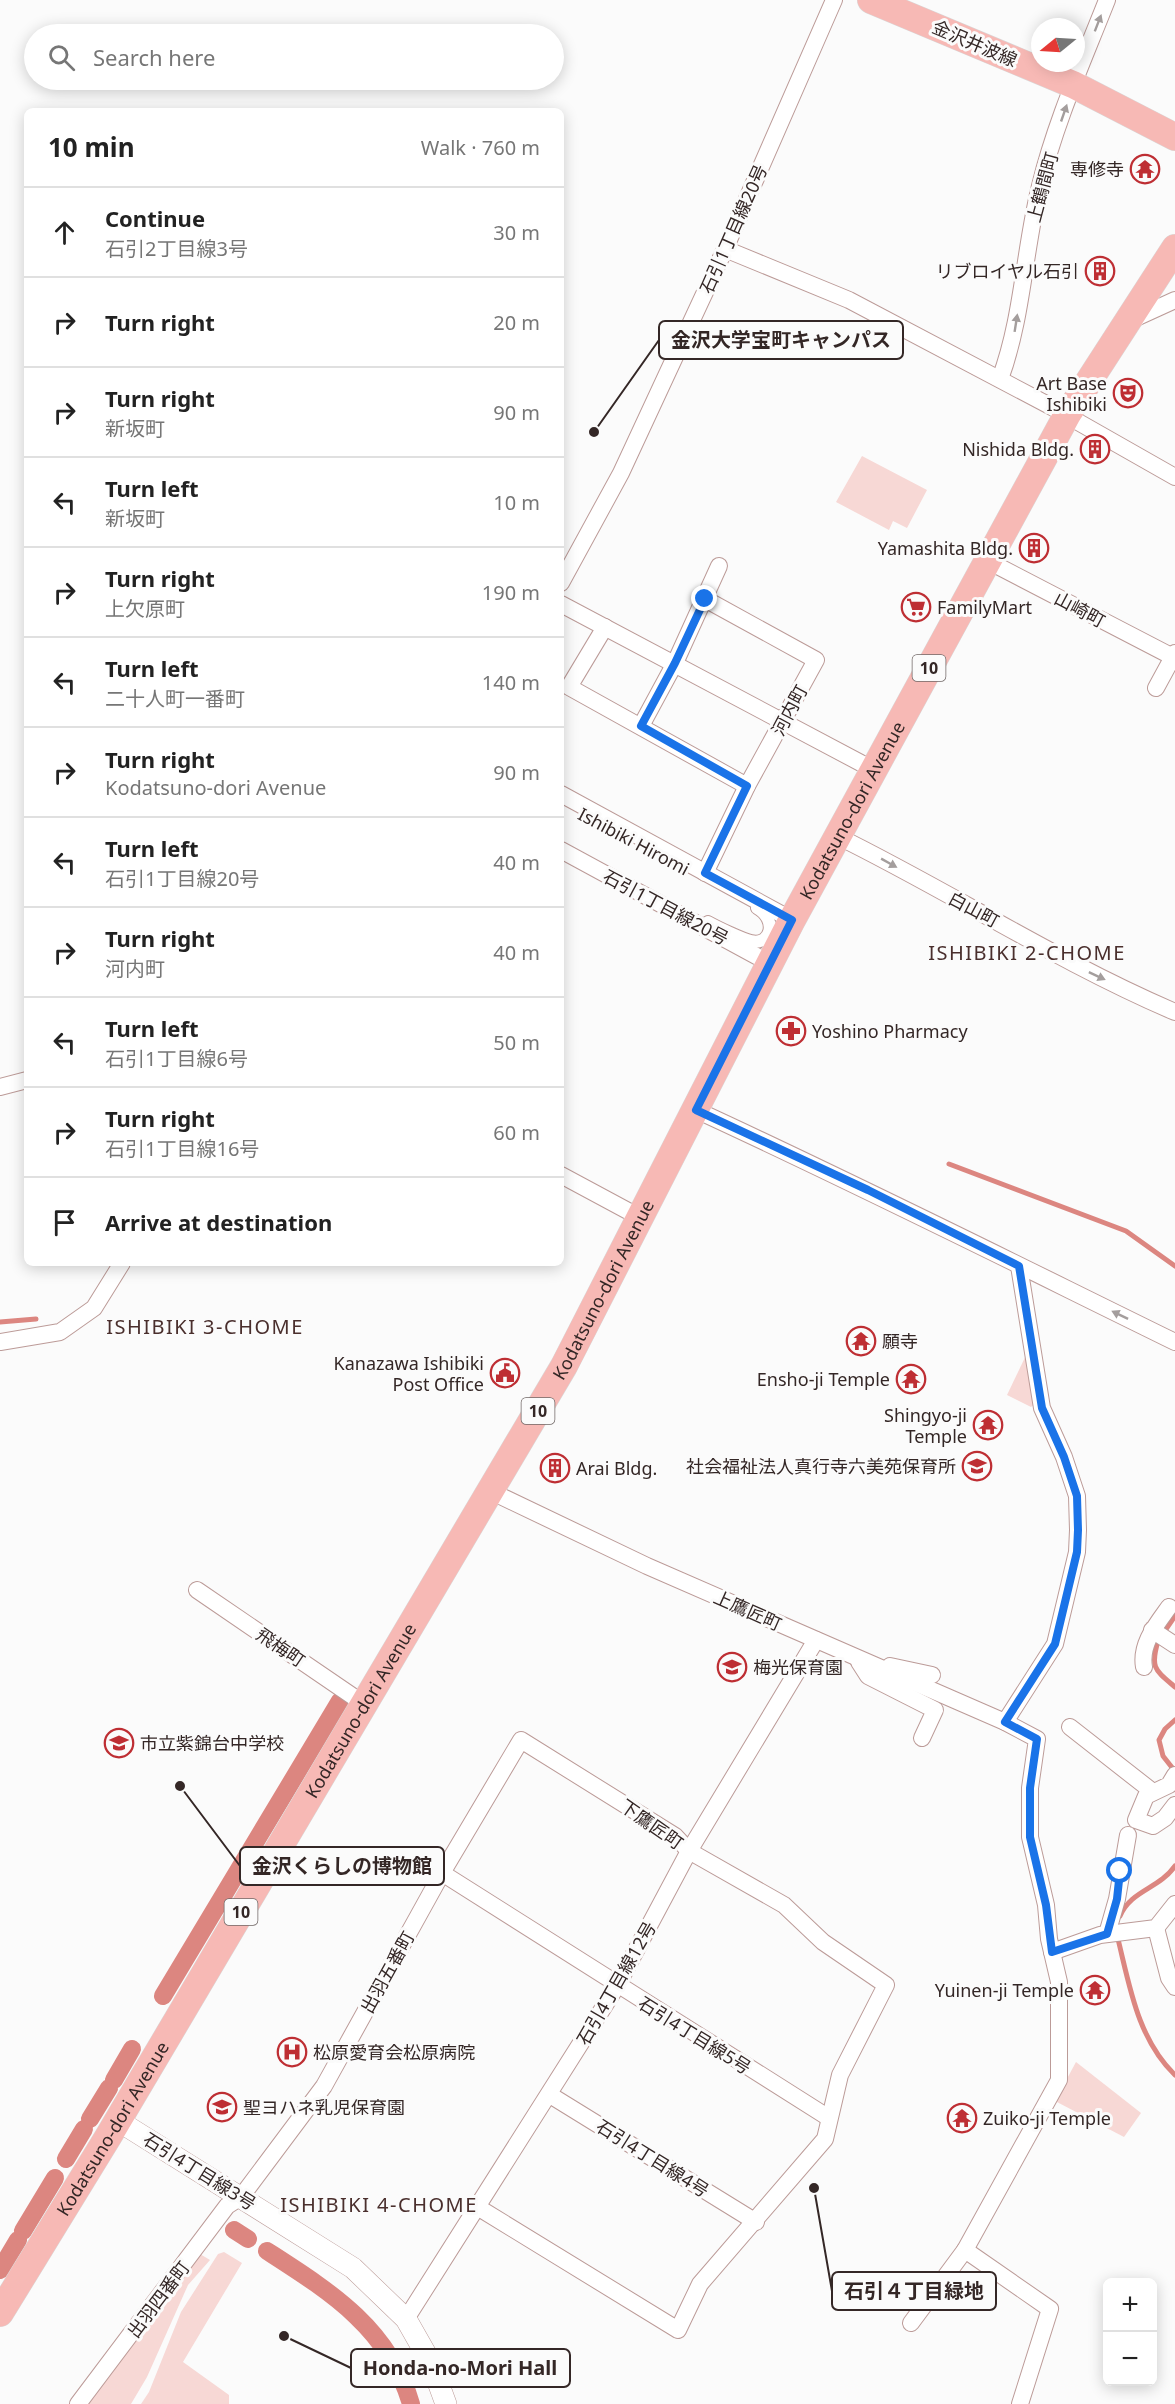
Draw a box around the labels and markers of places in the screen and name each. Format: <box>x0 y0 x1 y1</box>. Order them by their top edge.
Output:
temple icon: 専修寺 <box>1129 153 1161 185</box>
place label: 専修寺 <box>1070 157 1124 181</box>
building icon: リブロイヤル石引 <box>1084 255 1116 287</box>
place label: リブロイヤル石引 <box>936 259 1079 283</box>
callout: 金沢大学宝町キャンパス <box>659 321 903 359</box>
place label: Art Base Ishibiki <box>1036 371 1107 416</box>
theatre icon: Art Base Ishibiki <box>1112 377 1144 409</box>
building icon: Nishida Bldg. <box>1079 433 1111 465</box>
place label: Nishida Bldg. <box>962 437 1074 461</box>
building icon: Yamashita Bldg. <box>1018 532 1050 564</box>
place label: Yamashita Bldg. <box>878 536 1013 560</box>
supermarket icon: FamilyMart <box>900 591 932 623</box>
place label: FamilyMart <box>937 595 1033 619</box>
pharmacy icon: Yoshino Pharmacy <box>775 1015 807 1047</box>
place label: Yoshino Pharmacy <box>812 1019 968 1043</box>
temple icon: 願寺 <box>845 1325 877 1357</box>
place label: 願寺 <box>882 1329 918 1353</box>
place label: Kanazawa Ishibiki Post Office <box>334 1351 484 1396</box>
public building icon: Kanazawa Ishibiki Post Office <box>489 1357 521 1389</box>
temple icon: Ensho-ji Temple <box>895 1363 927 1395</box>
place label: Ensho-ji Temple <box>757 1367 890 1391</box>
place label: Shingyo-ji Temple <box>884 1403 967 1448</box>
temple icon: Shingyo-ji Temple <box>972 1409 1004 1441</box>
school or university icon: 社会福祉法人真行寺六美苑保育所 <box>961 1450 993 1482</box>
building icon: Arai Bldg. <box>539 1452 571 1484</box>
place label: 社会福祉法人真行寺六美苑保育所 <box>686 1454 956 1478</box>
place label: Arai Bldg. <box>576 1456 657 1480</box>
school or university icon: 梅光保育園 <box>716 1651 748 1683</box>
place label: 梅光保育園 <box>753 1655 843 1679</box>
school or university icon: 市立紫錦台中学校 <box>103 1727 135 1759</box>
place label: 市立紫錦台中学校 <box>140 1731 284 1755</box>
callout: 金沢くらしの博物館 <box>240 1847 444 1885</box>
temple icon: Yuinen-ji Temple <box>1079 1974 1111 2006</box>
place label: Yuinen-ji Temple <box>935 1978 1074 2002</box>
hospital icon: 松原愛育会松原病院 <box>276 2036 308 2068</box>
place label: 松原愛育会松原病院 <box>313 2040 475 2064</box>
school or university icon: 聖ヨハネ乳児保育園 <box>206 2091 238 2123</box>
place label: 聖ヨハネ乳児保育園 <box>243 2095 405 2119</box>
temple icon: Zuiko-ji Temple <box>946 2102 978 2134</box>
place label: Zuiko-ji Temple <box>983 2106 1111 2130</box>
callout: 石引４丁目緑地 <box>832 2272 996 2310</box>
callout: Honda-no-Mori Hall <box>351 2349 570 2387</box>

